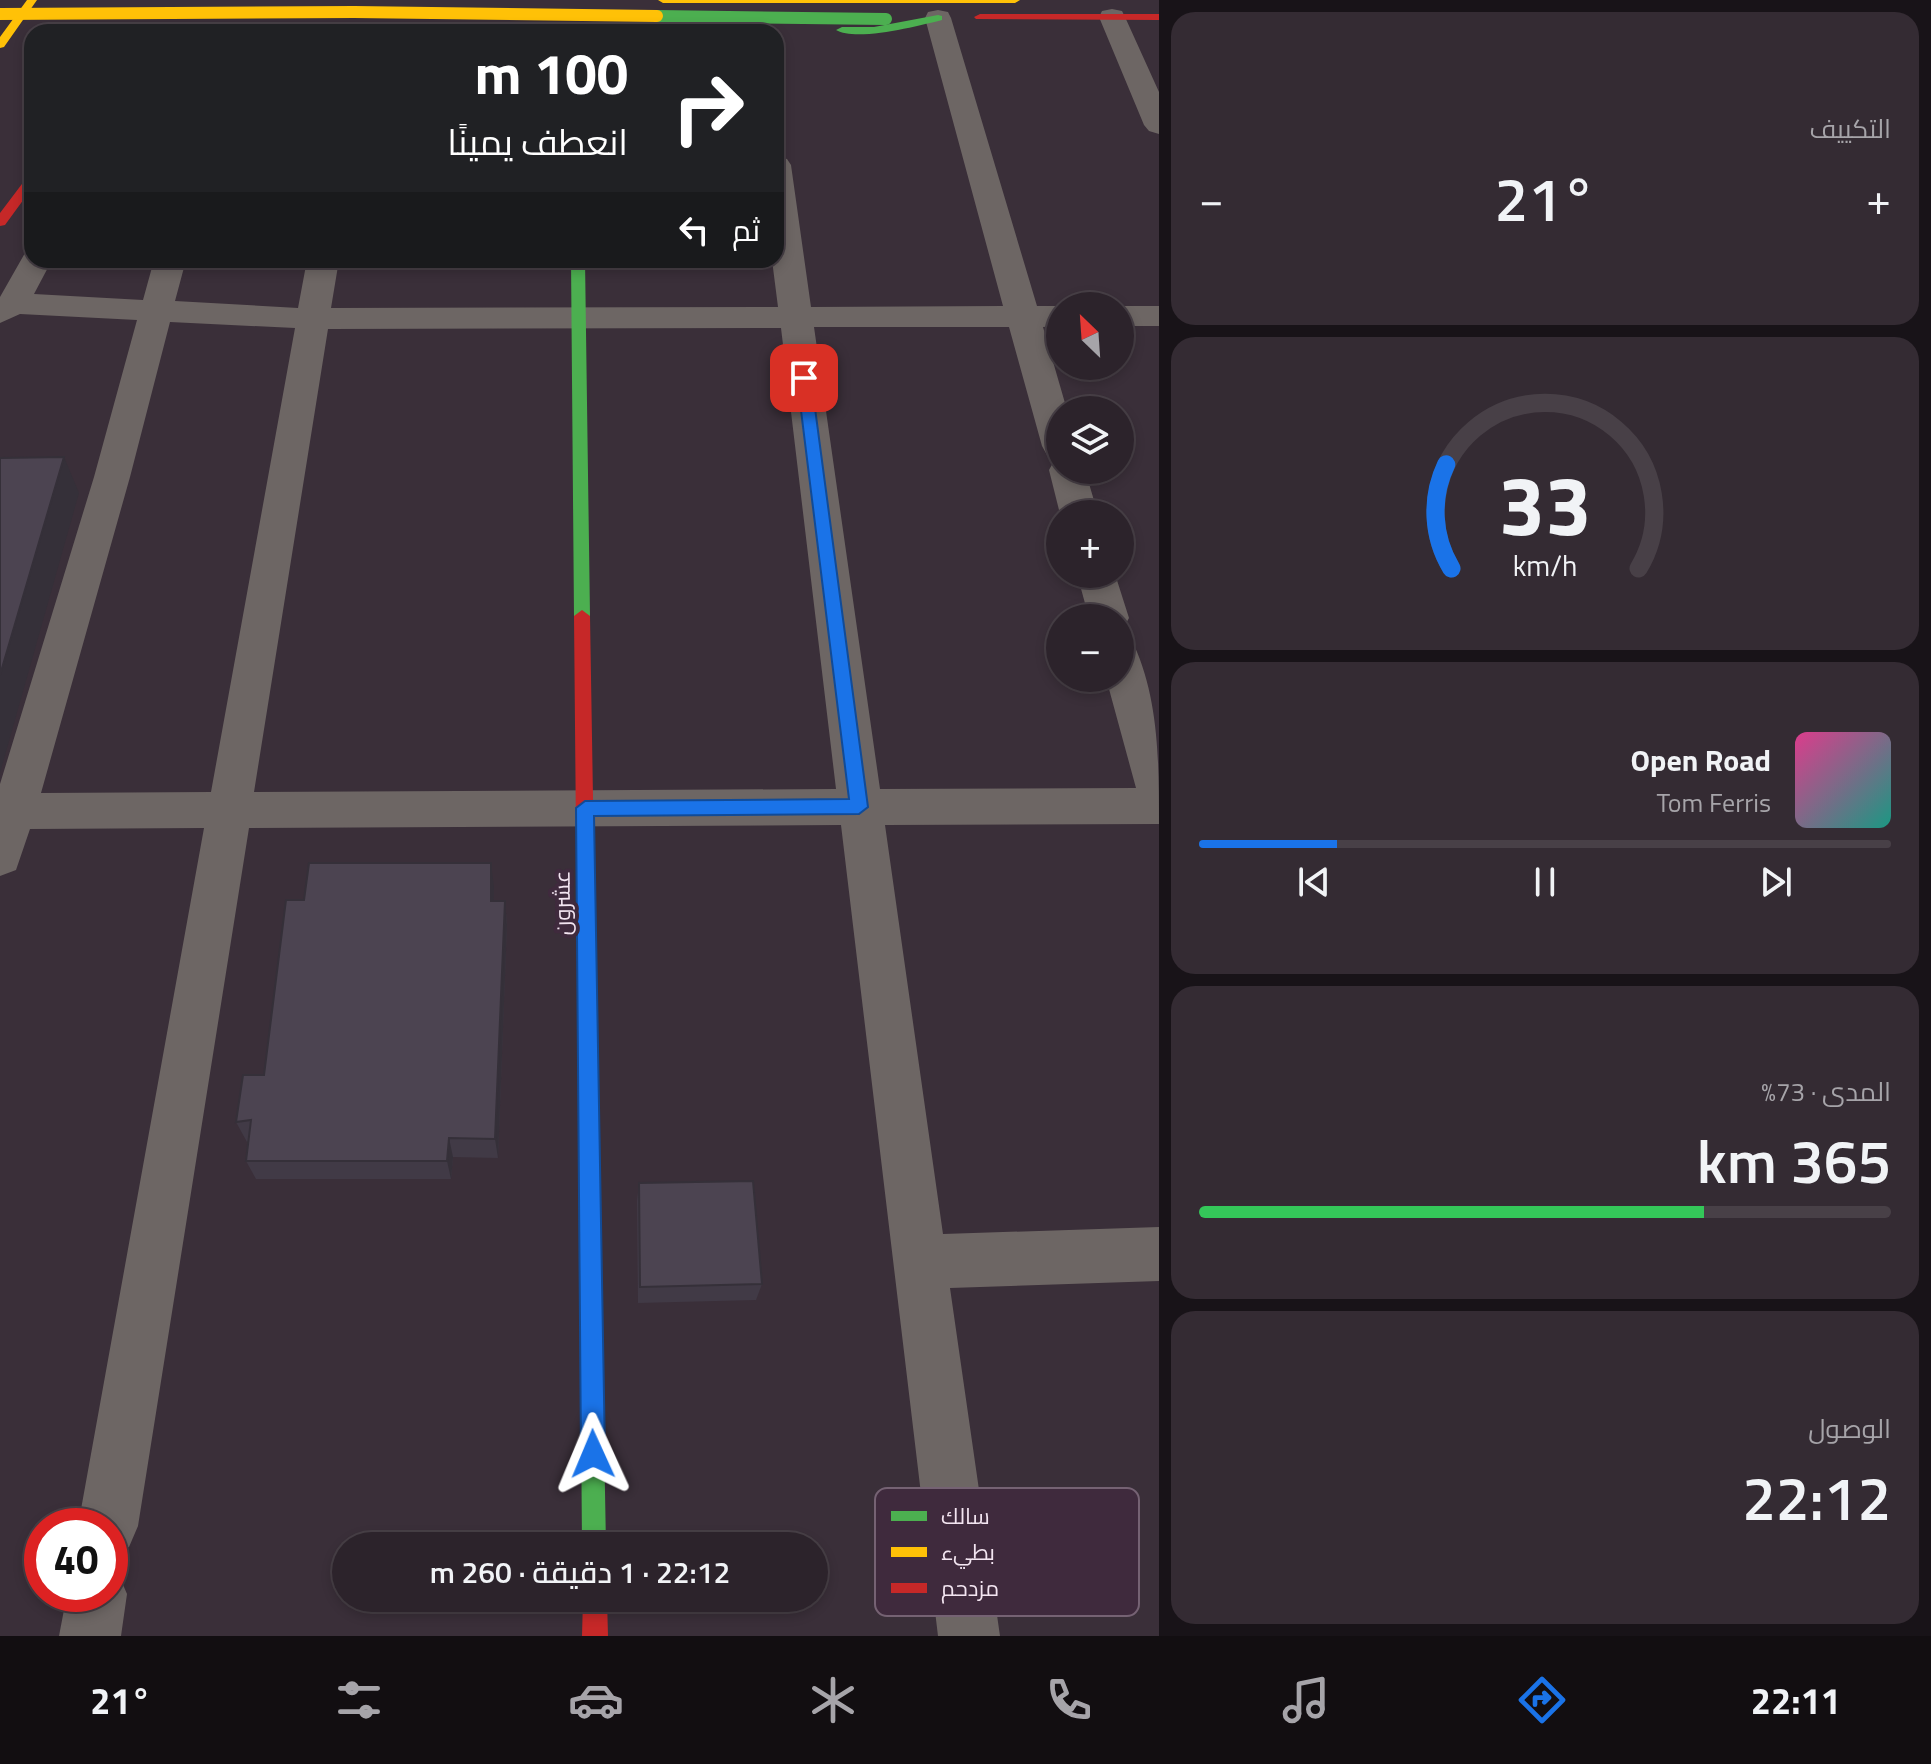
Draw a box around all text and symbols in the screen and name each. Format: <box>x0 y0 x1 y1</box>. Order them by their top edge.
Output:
text: 100 m <box>475 31 628 116</box>
icon: right <box>656 56 760 160</box>
text: التكييف <box>1809 109 1891 148</box>
text: انعطف يمينًا <box>447 114 628 169</box>
text: 21° <box>1495 153 1595 244</box>
text: − <box>1199 165 1224 232</box>
text: + <box>1866 165 1891 232</box>
text: ثم <box>732 207 760 253</box>
icon: left <box>672 208 716 252</box>
north arrow <box>1046 292 1134 380</box>
map controls <box>1046 292 1134 692</box>
pin <box>770 344 838 412</box>
icon: arrive <box>782 356 826 400</box>
button: layers <box>1046 396 1134 484</box>
text: 33 <box>1498 441 1592 567</box>
button: + <box>1046 500 1134 588</box>
text: km/h <box>1513 544 1577 587</box>
button: − <box>1046 604 1134 692</box>
text: Open Road <box>1631 737 1771 783</box>
text: Tom Ferris <box>1656 783 1771 822</box>
icon: previous <box>1292 860 1336 904</box>
icon: pause <box>1523 860 1567 904</box>
icon: next <box>1754 860 1798 904</box>
street label: عشرون <box>544 870 580 936</box>
text: المدى · 73% <box>1761 1072 1891 1111</box>
text: 365 km <box>1697 1115 1891 1206</box>
text: الوصول <box>1808 1409 1891 1448</box>
position arrow <box>551 1412 635 1496</box>
text: 22:12 <box>1742 1452 1891 1543</box>
legend <box>875 1488 1139 1616</box>
text: سالك <box>941 1499 990 1533</box>
speed limit sign: 40 <box>24 1508 128 1612</box>
text: بطيء <box>941 1535 995 1569</box>
text: 22:12 · 1 دقيقة · 260 m <box>430 1549 730 1595</box>
text: مزدحم <box>941 1571 999 1605</box>
icon: filters <box>331 1672 387 1728</box>
icon: car <box>568 1672 624 1728</box>
icon: climate <box>805 1672 861 1728</box>
icon: phone <box>1041 1672 1097 1728</box>
icon: music <box>1278 1672 1334 1728</box>
icon: directions <box>1514 1672 1570 1728</box>
text: 21° <box>90 1673 151 1728</box>
text: 22:11 <box>1751 1673 1841 1728</box>

